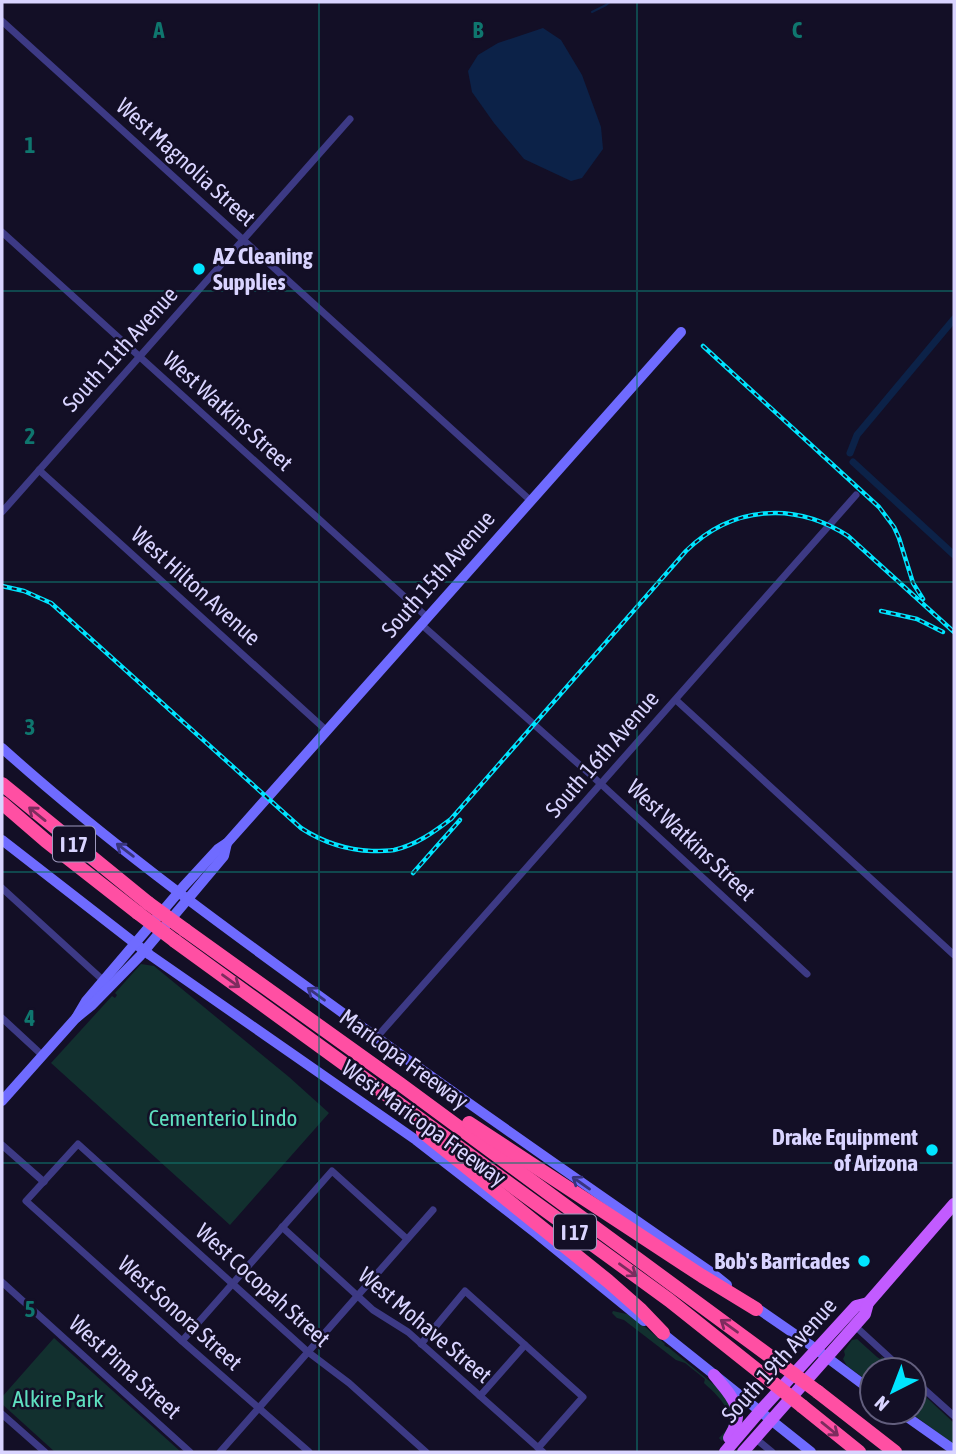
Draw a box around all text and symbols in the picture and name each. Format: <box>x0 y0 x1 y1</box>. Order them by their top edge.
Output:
text: A <box>152 17 165 43</box>
text: B <box>473 17 484 43</box>
text: C <box>792 17 803 43</box>
street label: West Magnolia Street <box>111 93 261 231</box>
text: 1 <box>25 132 36 158</box>
place label: AZ Cleaning Supplies <box>212 243 313 295</box>
marker: AZ Cleaning Supplies <box>191 261 207 277</box>
street label: South 11th Avenue <box>57 281 183 417</box>
street label: West Watkins Street <box>158 346 298 476</box>
text: 2 <box>25 423 35 449</box>
street label: South 15th Avenue <box>376 506 500 642</box>
street label: West Hilton Avenue <box>126 521 266 651</box>
street label: South 16th Avenue <box>540 686 664 822</box>
text: 3 <box>25 714 35 740</box>
street label: West Watkins Street <box>622 774 760 906</box>
one-way arrow <box>29 807 47 822</box>
road number: I 17 <box>53 826 95 862</box>
one-way arrow <box>116 843 134 858</box>
one-way arrow <box>221 973 240 988</box>
one-way arrow <box>307 987 326 1001</box>
street label: Maricopa Freeway <box>335 1004 473 1114</box>
text: 4 <box>24 1005 36 1031</box>
street label: West Maricopa Freeway <box>337 1055 511 1191</box>
park label: Cementerio Lindo <box>149 1105 297 1131</box>
place label: Drake Equipment of Arizona <box>772 1124 918 1176</box>
marker: Drake Equipment of Arizona <box>924 1142 940 1158</box>
one-way arrow <box>572 1176 591 1190</box>
road number: I 17 <box>554 1214 596 1250</box>
street label: West Cocopah Street <box>191 1218 335 1352</box>
place label: Bob's Barricades <box>714 1248 850 1274</box>
street label: West Sonora Street <box>113 1251 247 1375</box>
marker: Bob's Barricades <box>856 1253 872 1269</box>
street label: West Mohave Street <box>353 1262 497 1388</box>
one-way arrow <box>618 1263 637 1278</box>
street label: South 19th Avenue <box>716 1292 842 1428</box>
text: 5 <box>25 1296 36 1322</box>
street label: West Pima Street <box>64 1310 186 1424</box>
one-way arrow <box>720 1318 738 1333</box>
north arrow <box>858 1356 928 1426</box>
park label: Alkire Park <box>13 1386 103 1412</box>
text: N <box>870 1392 893 1416</box>
one-way arrow <box>821 1421 839 1437</box>

